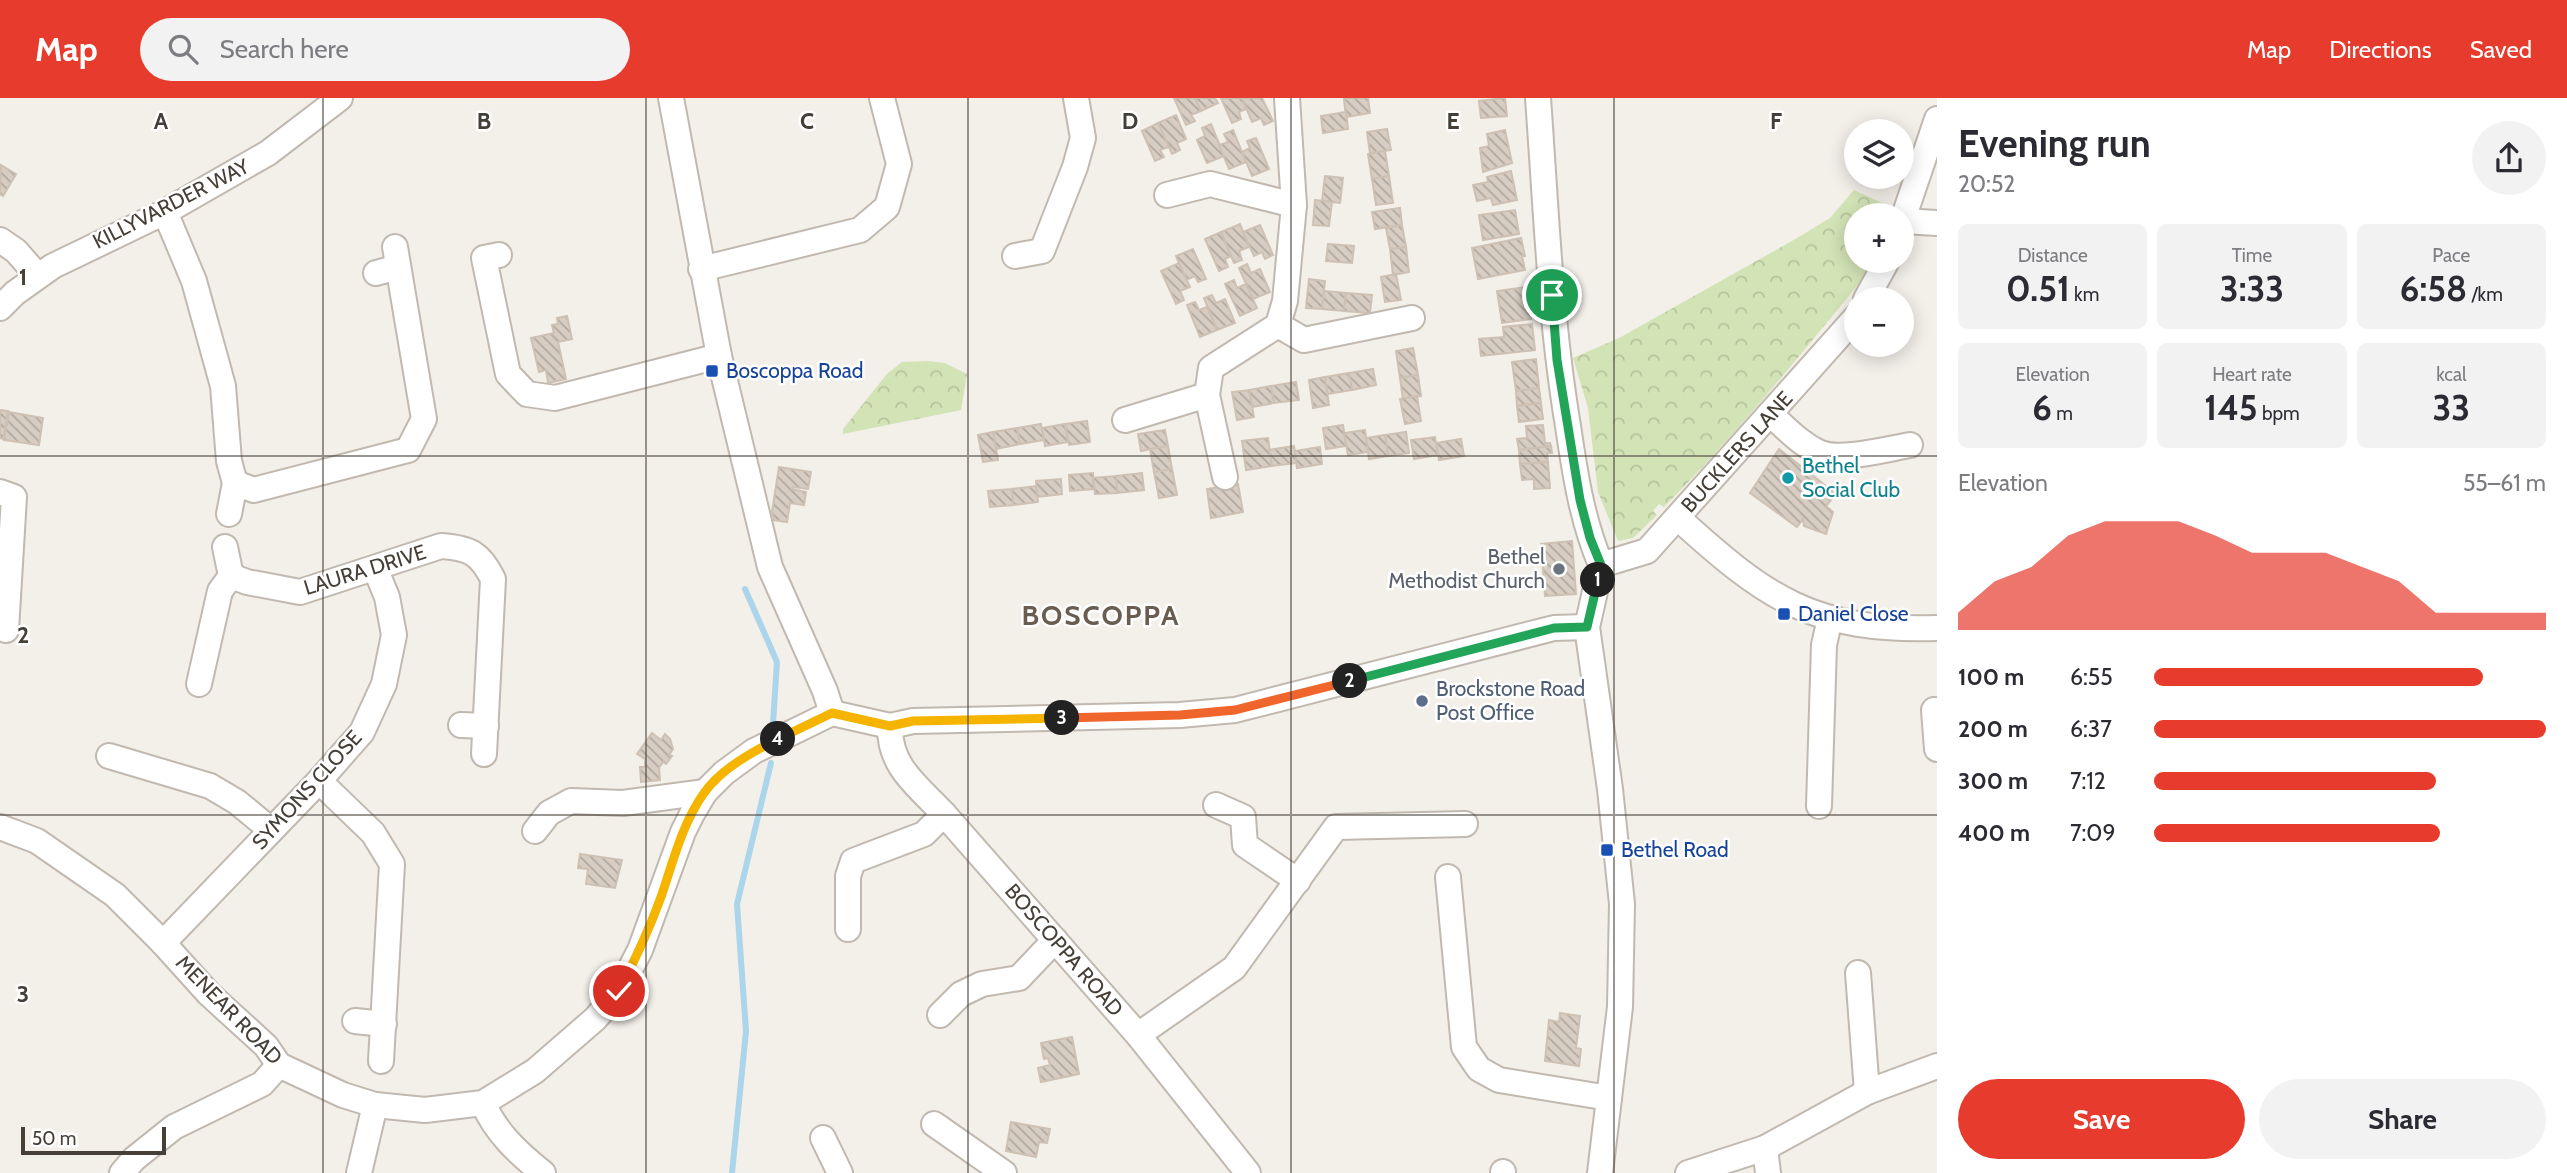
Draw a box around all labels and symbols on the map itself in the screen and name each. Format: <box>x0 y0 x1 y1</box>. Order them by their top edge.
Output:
text: A <box>154 107 169 135</box>
text: B <box>477 107 491 135</box>
text: C <box>800 107 814 135</box>
text: D <box>1122 107 1138 135</box>
text: E <box>1446 107 1460 135</box>
text: F <box>1770 107 1782 135</box>
street label: KILLYVARDER WAY <box>88 153 254 254</box>
text: 1 <box>19 263 27 291</box>
pin <box>1522 265 1582 325</box>
place label: Boscoppa Road <box>726 358 863 383</box>
marker: Boscoppa Road <box>704 363 720 379</box>
street label: BUCKLERS LANE <box>1676 386 1798 517</box>
place label: Bethel Social Club <box>1802 453 1900 502</box>
marker: Bethel Social Club <box>1780 470 1796 486</box>
street label: LAURA DRIVE <box>301 539 429 600</box>
place label: Bethel Methodist Church <box>1388 544 1545 593</box>
marker: Bethel Methodist Church <box>1551 561 1567 577</box>
pin: 1 <box>1580 562 1616 598</box>
district label: BOSCOPPA <box>1022 598 1180 632</box>
place label: Daniel Close <box>1798 601 1909 626</box>
marker: Daniel Close <box>1776 606 1792 622</box>
text: 2 <box>17 621 29 649</box>
pin: 2 <box>1332 664 1368 698</box>
place label: Brockstone Road Post Office <box>1436 676 1585 725</box>
marker: Brockstone Road Post Office <box>1414 693 1430 709</box>
pin: 3 <box>1044 700 1080 736</box>
pin: 4 <box>760 722 796 756</box>
street label: SYMONS CLOSE <box>247 725 367 854</box>
place label: Bethel Road <box>1621 837 1729 862</box>
marker: Bethel Road <box>1599 842 1615 858</box>
street label: BOSCOPPA ROAD <box>1000 878 1129 1021</box>
street label: MENEAR ROAD <box>171 950 288 1069</box>
pin <box>589 961 649 1021</box>
text: 3 <box>17 980 29 1008</box>
scale bar <box>21 1124 166 1156</box>

